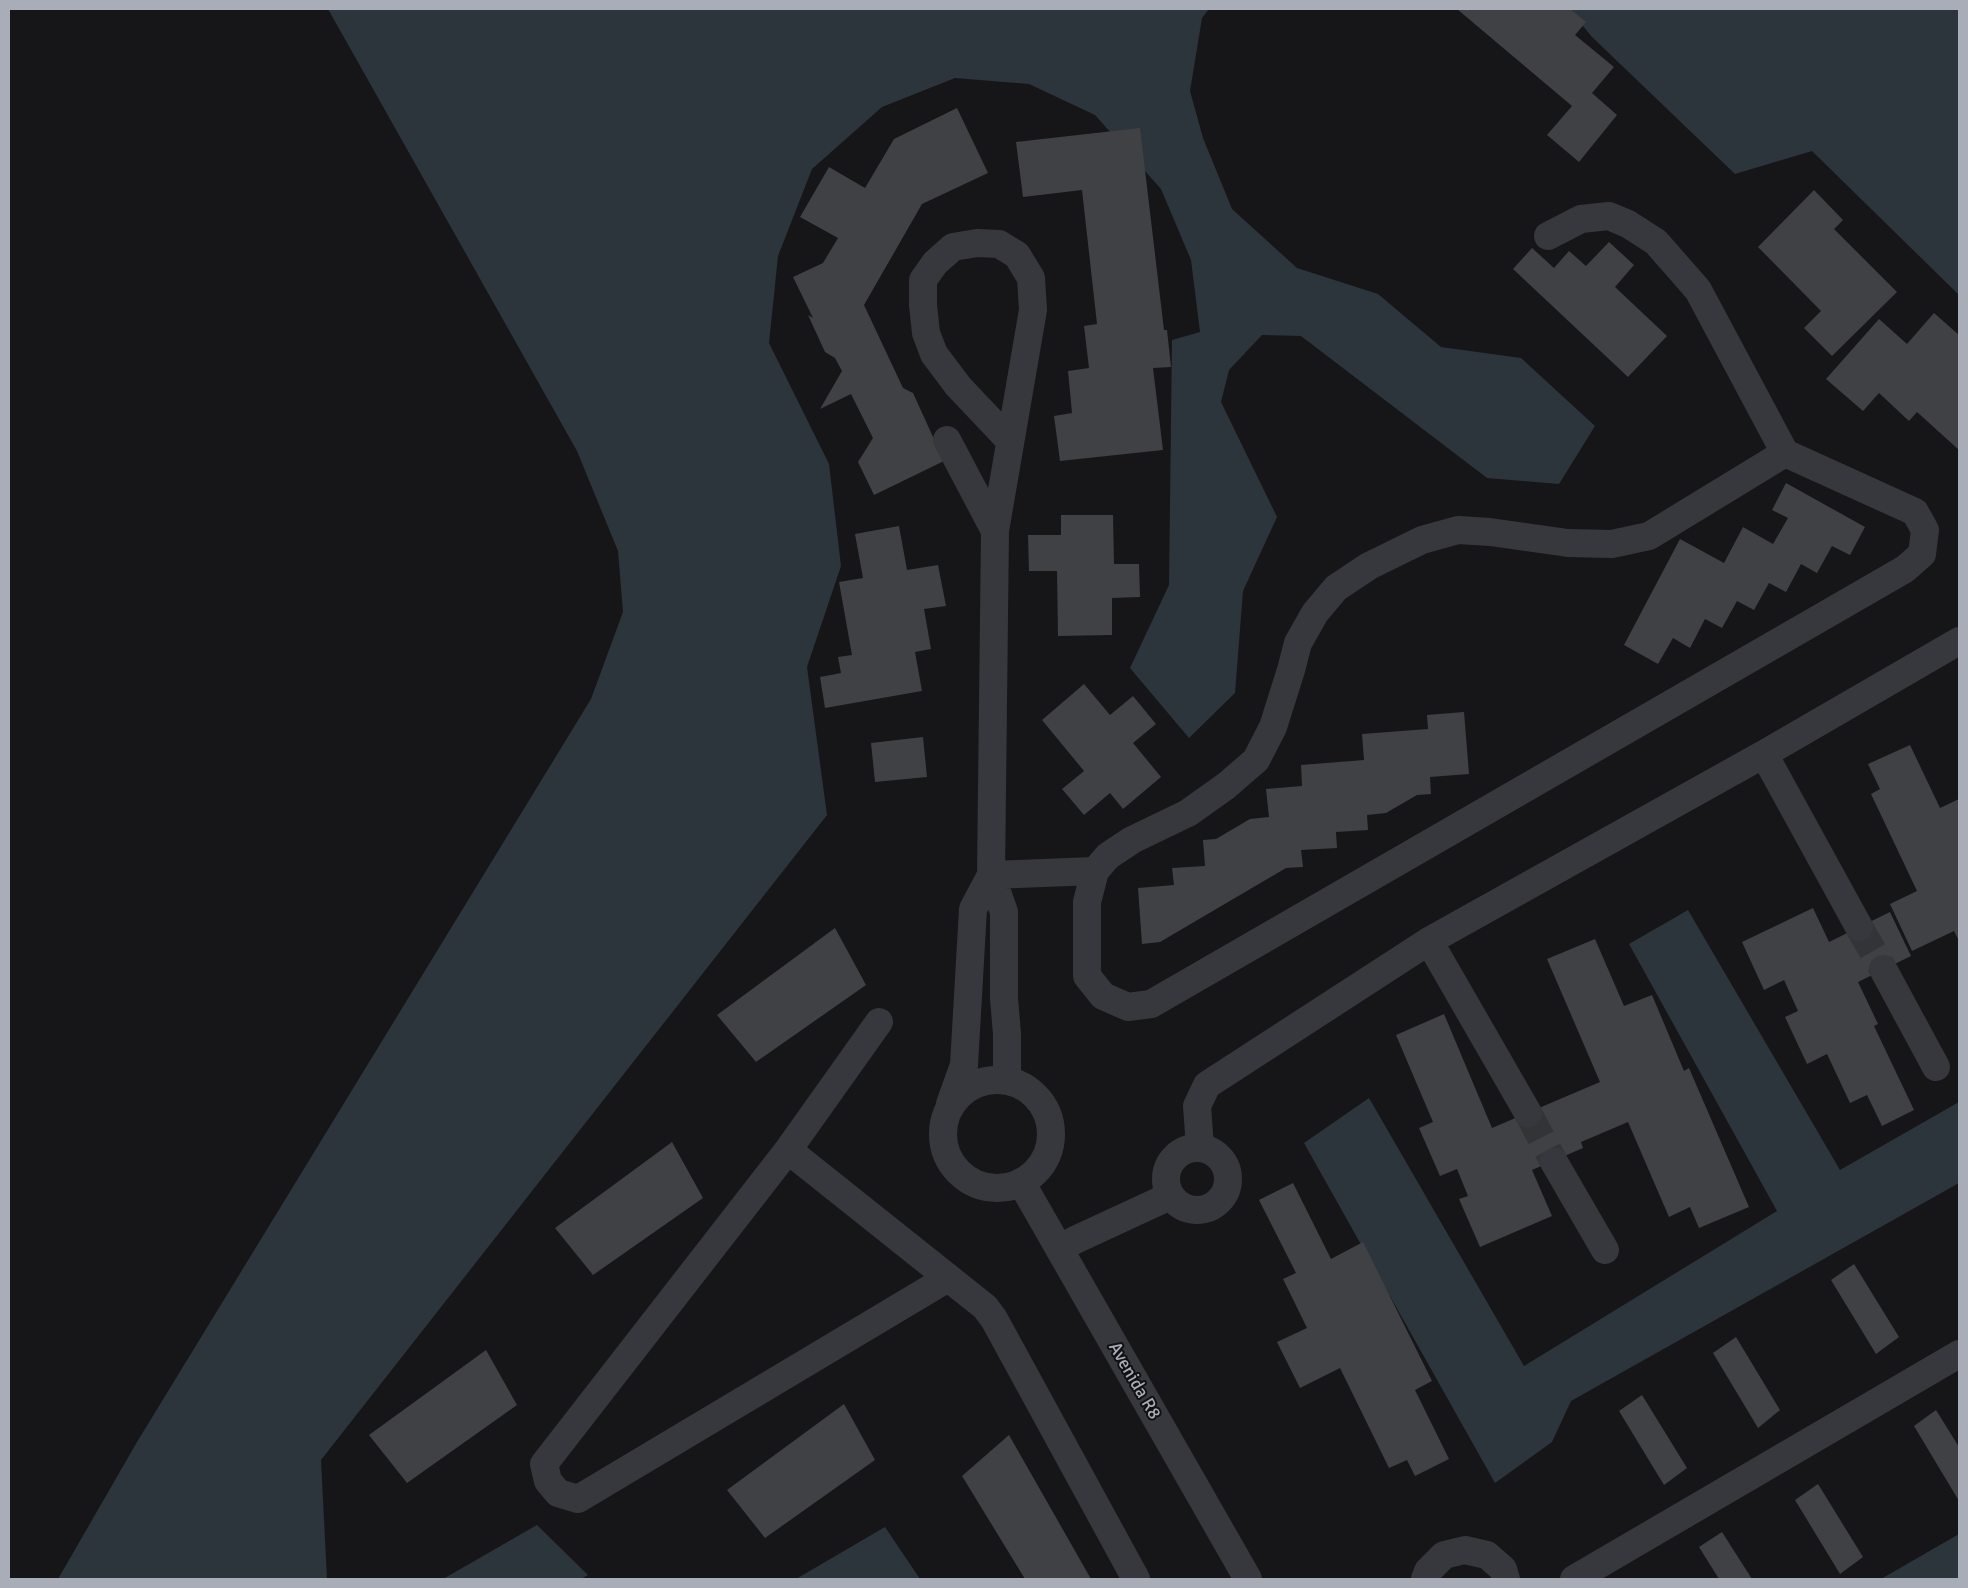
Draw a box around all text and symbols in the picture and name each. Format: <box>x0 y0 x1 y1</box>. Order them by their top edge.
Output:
street label: Avenida R8 <box>1103 1339 1165 1423</box>

